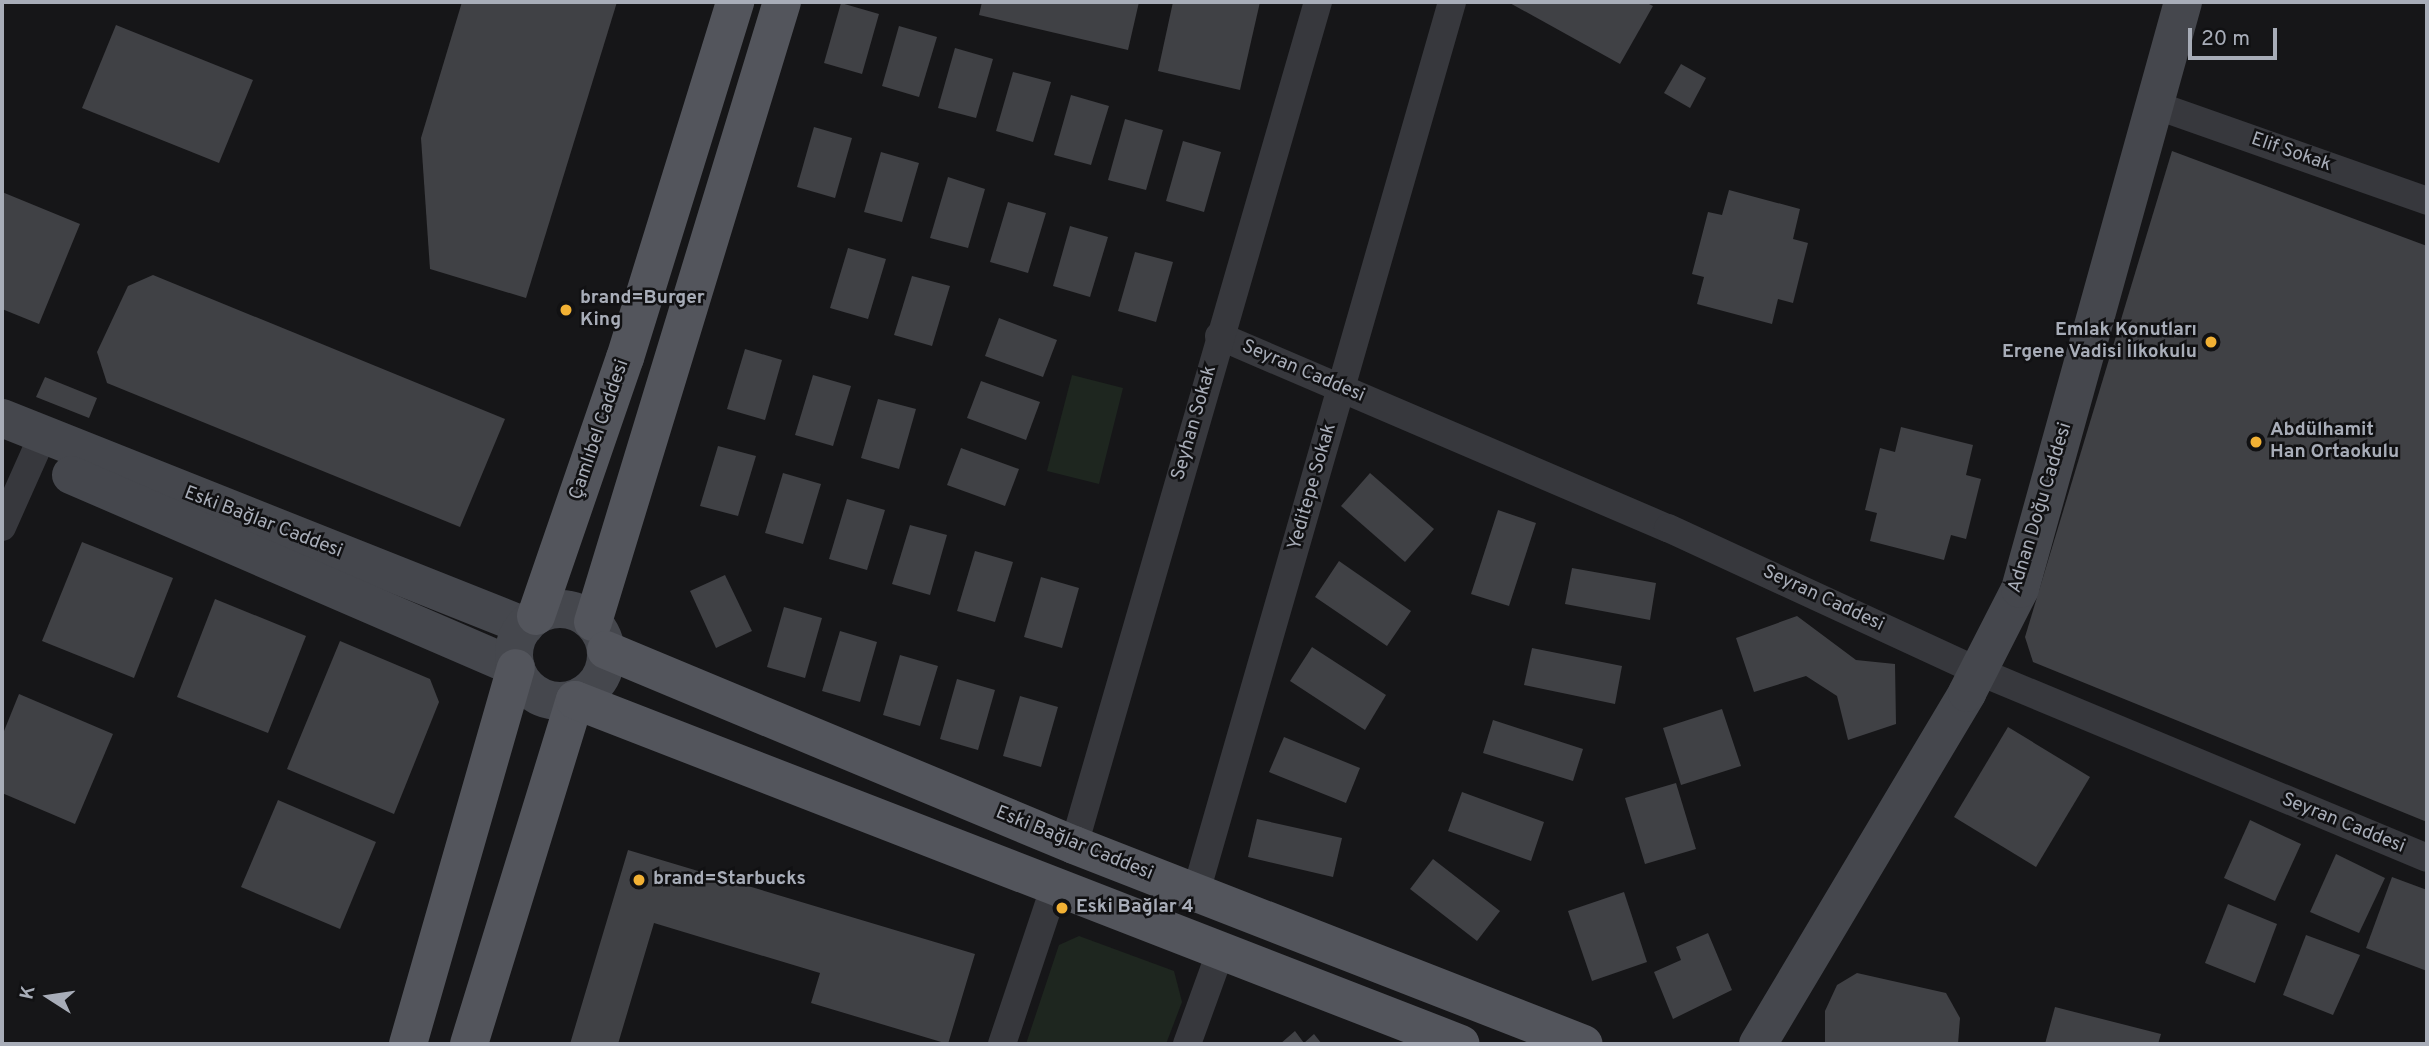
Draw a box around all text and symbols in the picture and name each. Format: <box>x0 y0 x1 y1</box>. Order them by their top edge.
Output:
scale bar <box>2191 14 2280 58</box>
text: 20 m <box>2201 26 2250 53</box>
street label: Elif Sokak <box>2248 129 2334 177</box>
place label: brand=Burger King <box>580 288 705 332</box>
marker: brand=Burger King <box>558 302 574 318</box>
place label: Emlak Konutları Ergene Vadisi İlkokulu <box>2001 320 2197 364</box>
marker: Emlak Konutları Ergene Vadisi İlkokulu <box>2203 334 2219 350</box>
street label: Seyran Caddesi <box>1238 336 1368 408</box>
street label: Çamlıbel Caddesi <box>565 357 635 503</box>
street label: Seyhan Sokak <box>1168 363 1222 483</box>
street label: Adnan Doğu Caddesi <box>2004 420 2078 596</box>
place label: Abdülhamit Han Ortaokulu <box>2270 420 2399 464</box>
street label: Yeditepe Sokak <box>1284 421 1342 553</box>
marker: Abdülhamit Han Ortaokulu <box>2248 434 2264 450</box>
street label: Eski Bağlar Caddesi <box>181 482 345 564</box>
street label: Seyran Caddesi <box>1759 561 1887 637</box>
street label: Seyran Caddesi <box>2278 789 2408 859</box>
street label: Eski Bağlar Caddesi <box>992 802 1156 886</box>
place label: brand=Starbucks <box>653 869 806 891</box>
marker: brand=Starbucks <box>631 872 647 888</box>
place label: Eski Bağlar 4 <box>1076 897 1194 919</box>
marker: Eski Bağlar 4 <box>1054 900 1070 916</box>
north arrow <box>14 962 84 1032</box>
text: K <box>15 984 42 1002</box>

